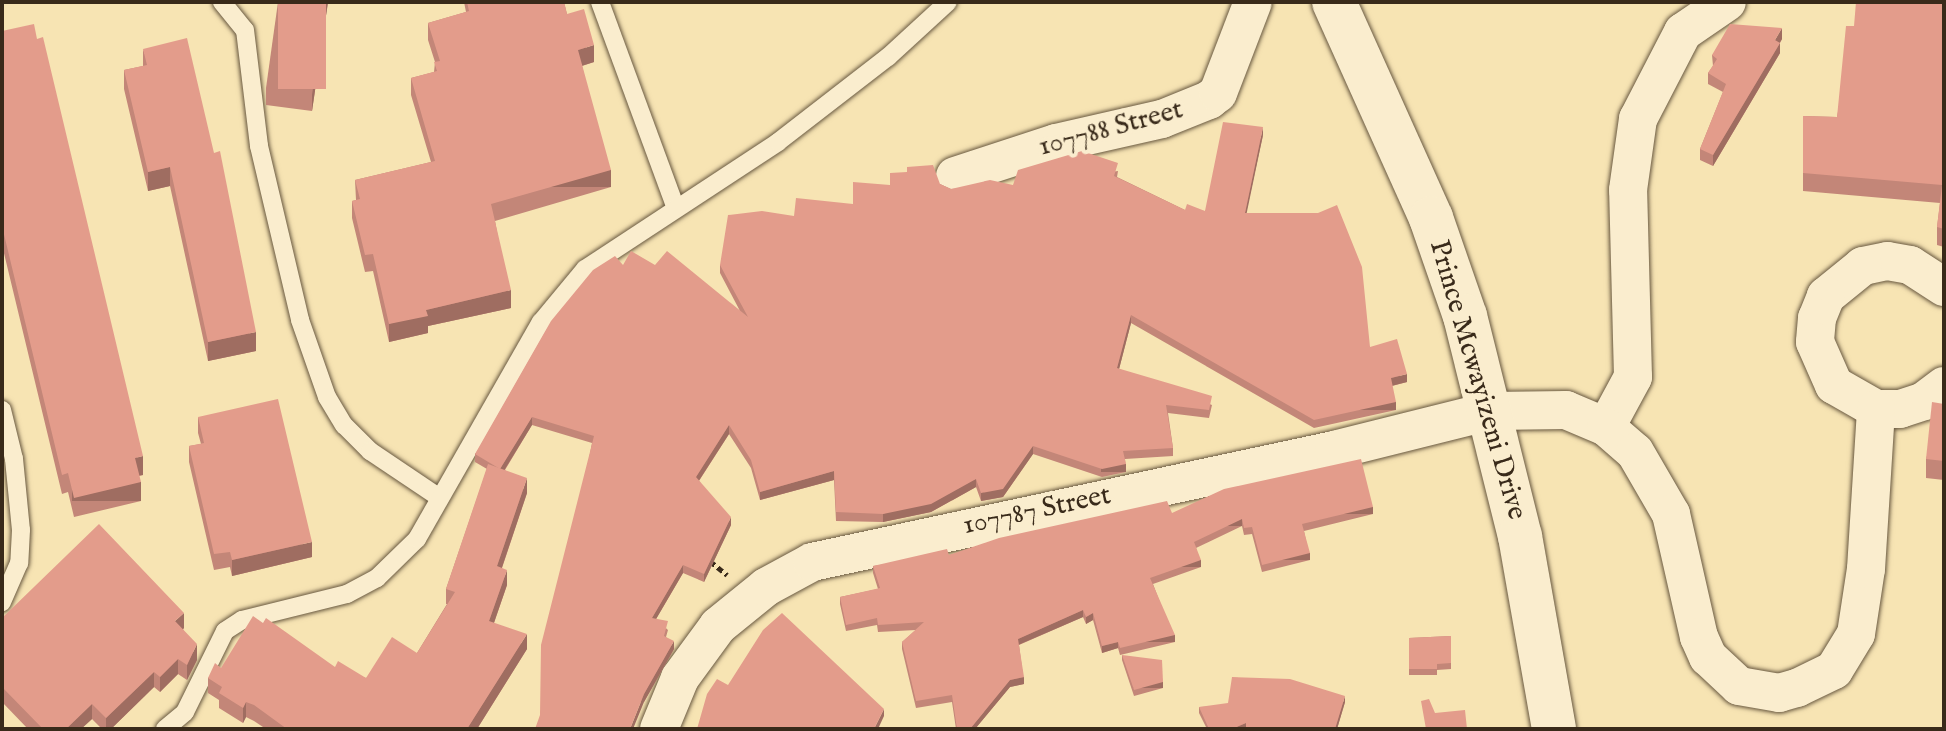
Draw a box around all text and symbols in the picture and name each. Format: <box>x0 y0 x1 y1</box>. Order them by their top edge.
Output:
street label: 107788 Street <box>1035 94 1187 164</box>
street label: Prince Mcwayizeni Drive <box>1421 236 1533 524</box>
street label: 107787 Street <box>960 479 1114 543</box>

